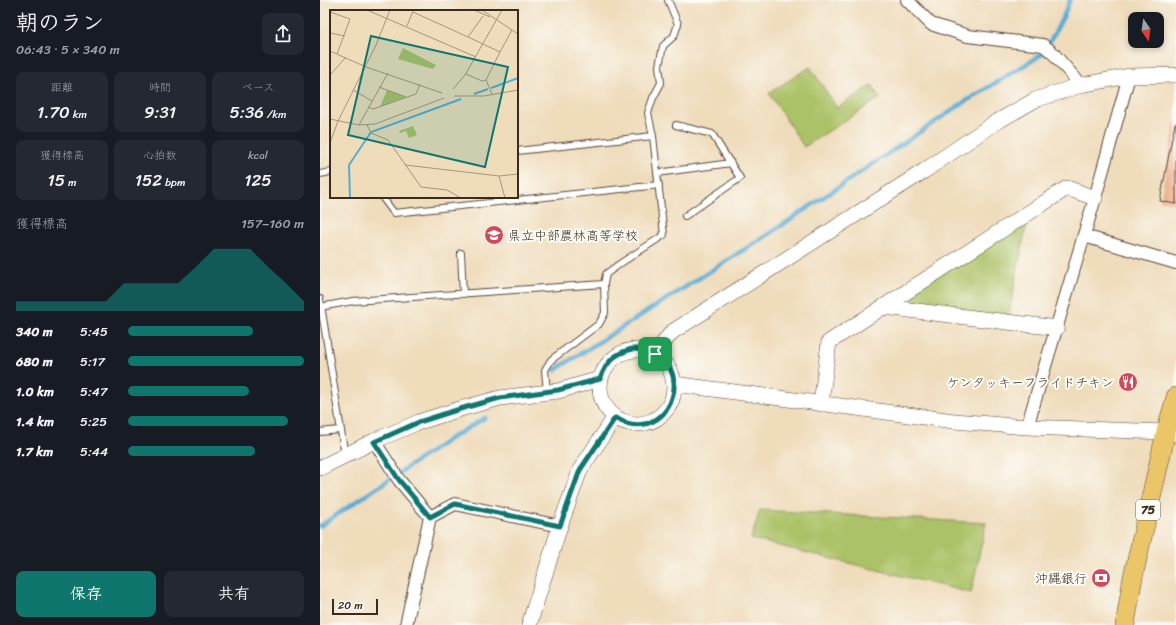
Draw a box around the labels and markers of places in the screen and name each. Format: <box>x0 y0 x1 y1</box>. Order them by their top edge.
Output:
school or university icon: 県立中部農林高等学校 <box>483 224 505 246</box>
place label: 県立中部農林高等学校 <box>508 224 638 247</box>
pin <box>638 337 672 371</box>
place label: ケンタッキーフライドチキン <box>947 371 1114 394</box>
restaurant icon: ケンタッキーフライドチキン <box>1117 371 1139 393</box>
place label: 沖縄銀行 <box>1035 567 1087 590</box>
bank icon: 沖縄銀行 <box>1090 567 1112 589</box>

